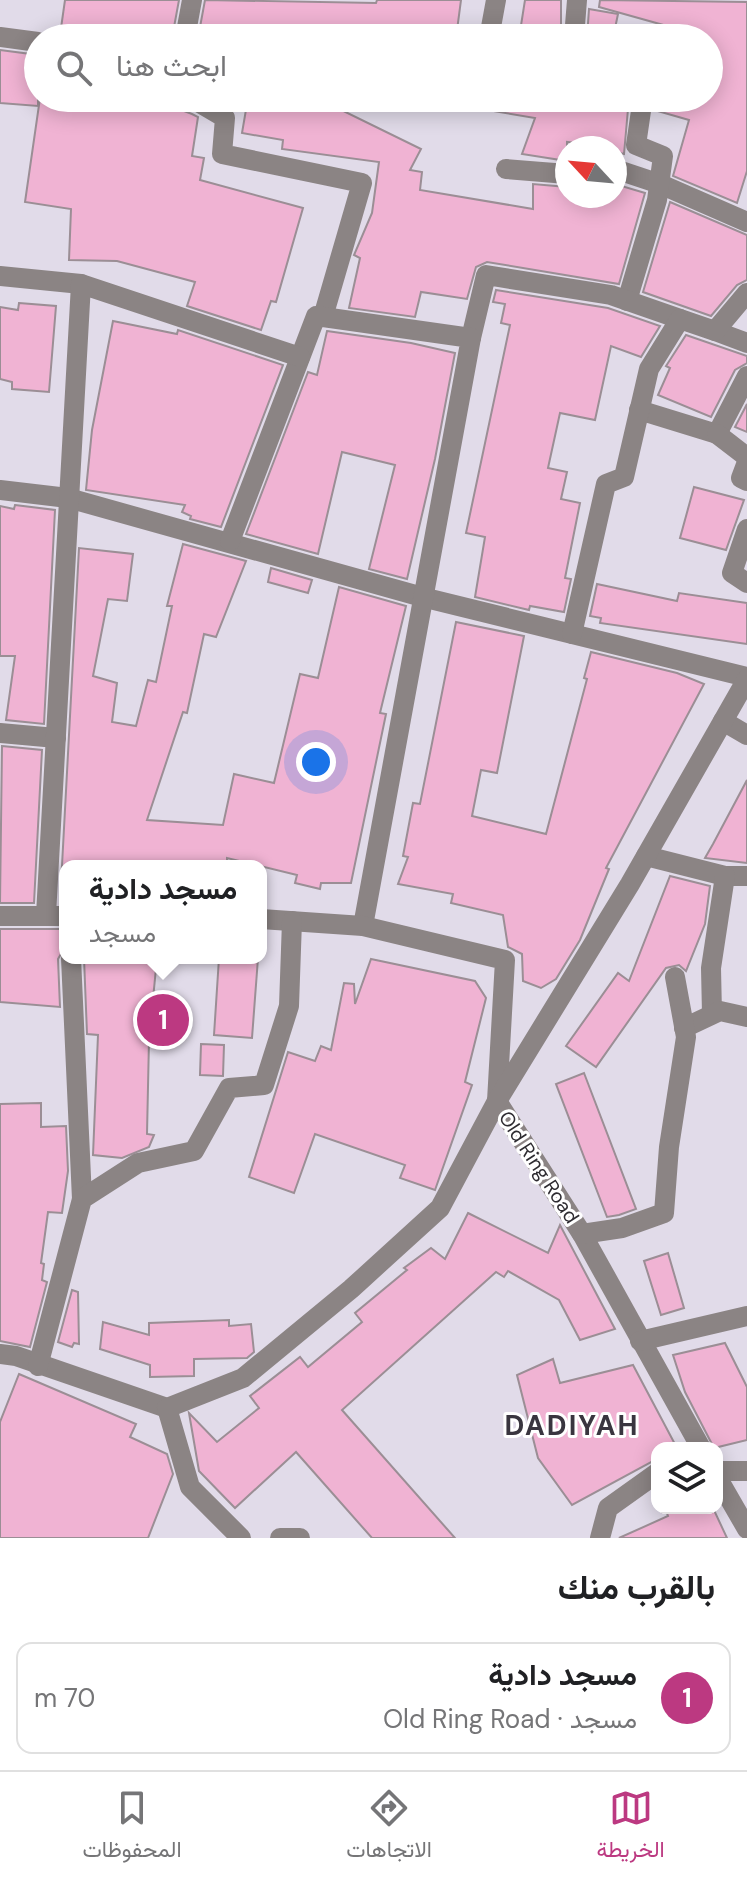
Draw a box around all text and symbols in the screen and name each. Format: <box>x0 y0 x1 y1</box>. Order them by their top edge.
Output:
search box <box>24 24 723 112</box>
icon: search <box>52 46 96 90</box>
text: ابحث هنا <box>116 46 227 85</box>
north arrow <box>555 136 627 208</box>
your location <box>296 742 336 782</box>
popup <box>59 860 267 964</box>
text: مسجد دادية <box>89 869 237 908</box>
text: مسجد <box>89 916 156 950</box>
pin: 1 <box>137 990 189 1050</box>
street label: Old Ring Road <box>493 1106 585 1228</box>
district label: DADIYAH <box>504 1407 640 1444</box>
map controls <box>651 1442 723 1514</box>
button: layers <box>651 1442 723 1514</box>
text: بالقرب منك <box>558 1565 715 1610</box>
text: مسجد دادية <box>488 1655 637 1694</box>
text: 70 m <box>34 1681 95 1715</box>
text: 1 <box>682 1681 692 1715</box>
text: مسجد · Old Ring Road <box>383 1702 637 1736</box>
tab: المحفوظات <box>82 1786 182 1869</box>
tab: الاتجاهات <box>346 1786 432 1869</box>
tab: الخريطة <box>597 1786 665 1869</box>

